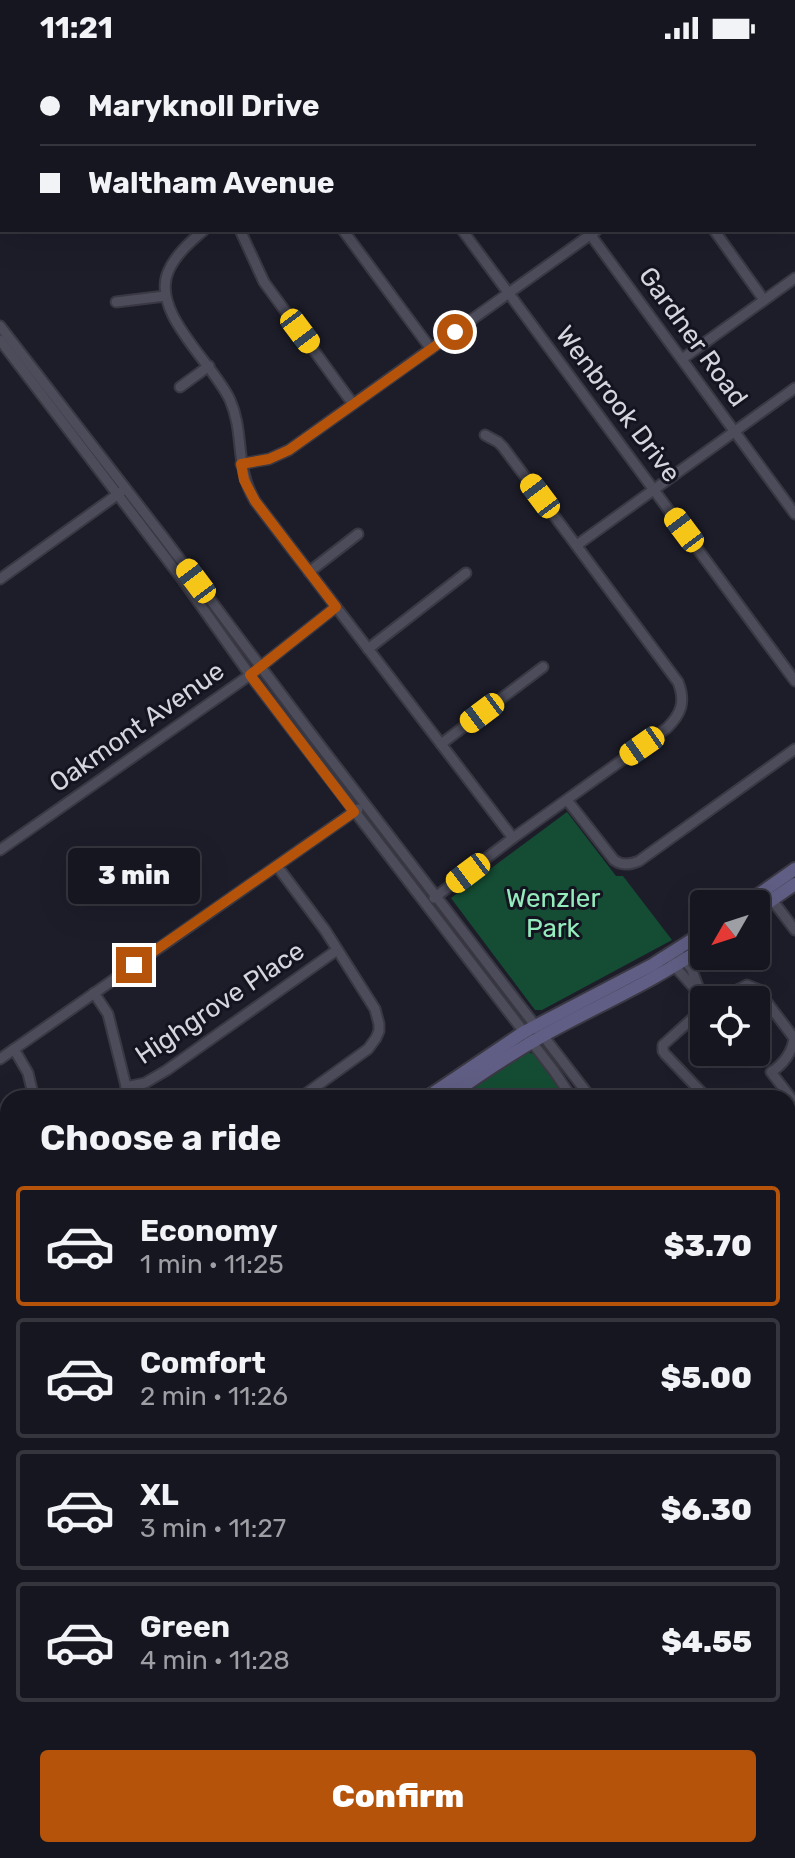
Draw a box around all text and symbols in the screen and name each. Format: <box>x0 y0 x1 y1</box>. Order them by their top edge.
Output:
text: 11:21 <box>40 10 113 46</box>
text: Maryknoll Drive <box>88 88 320 124</box>
text: Waltham Avenue <box>88 165 335 201</box>
street label: Gardner Road <box>632 261 754 413</box>
car <box>276 305 324 357</box>
route start <box>437 314 473 350</box>
street label: Wenbrook Drive <box>549 320 687 488</box>
car <box>516 470 564 522</box>
car <box>660 504 708 556</box>
car <box>172 555 220 607</box>
street label: Oakmont Avenue <box>44 655 230 799</box>
car <box>456 689 508 737</box>
car <box>615 722 669 770</box>
callout: 3 min <box>68 849 200 905</box>
car <box>442 849 494 897</box>
text: 3 min <box>98 860 170 891</box>
park label: Wenzler Park <box>506 883 600 944</box>
north arrow <box>690 890 770 970</box>
map controls <box>690 890 770 1066</box>
street label: Highgrove Place <box>130 935 310 1071</box>
route end <box>116 947 152 983</box>
button: locate <box>690 986 770 1066</box>
text: Choose a ride <box>40 1116 281 1159</box>
icon: car <box>44 1210 116 1282</box>
text: Economy <box>140 1213 278 1249</box>
text: $3.70 <box>664 1228 752 1264</box>
text: 1 min · 11:25 <box>140 1249 284 1280</box>
icon: car <box>44 1342 116 1414</box>
text: Comfort <box>140 1345 266 1381</box>
text: $5.00 <box>661 1360 752 1396</box>
text: 2 min · 11:26 <box>140 1381 288 1412</box>
icon: car <box>44 1474 116 1546</box>
text: XL <box>140 1477 179 1513</box>
text: $6.30 <box>661 1492 752 1528</box>
text: 3 min · 11:27 <box>140 1513 286 1544</box>
icon: car <box>44 1606 116 1678</box>
text: Green <box>140 1609 230 1645</box>
text: $4.55 <box>661 1624 752 1660</box>
text: 4 min · 11:28 <box>140 1645 290 1676</box>
button: Confirm <box>40 1750 756 1842</box>

